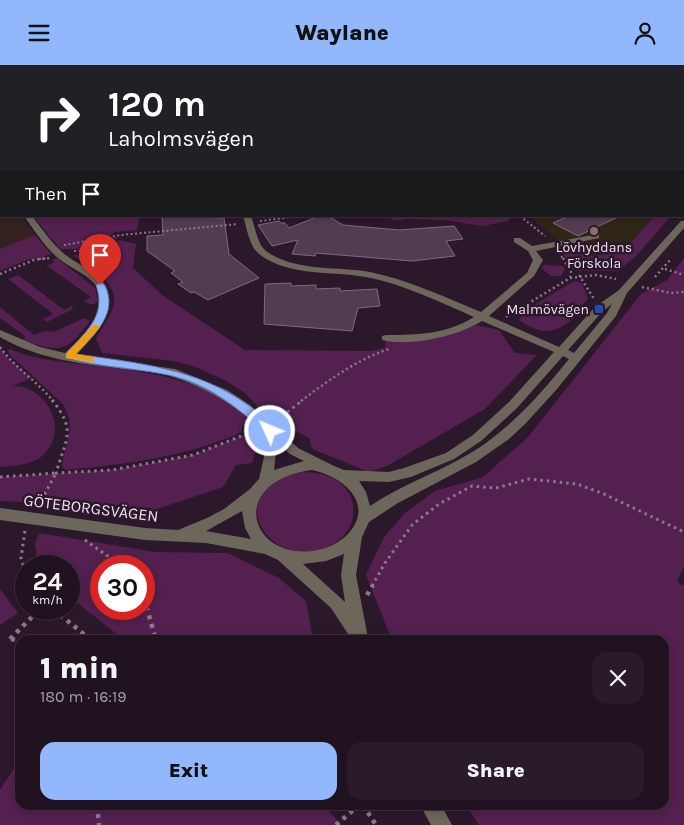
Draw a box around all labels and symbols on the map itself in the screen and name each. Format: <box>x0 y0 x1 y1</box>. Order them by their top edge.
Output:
marker: Lövhyddans Förskola <box>588 225 600 237</box>
pin <box>79 234 121 285</box>
place label: Lövhyddans Förskola <box>556 239 632 272</box>
place label: Malmövägen <box>506 301 589 318</box>
marker: Malmövägen <box>593 303 605 315</box>
position arrow <box>243 404 295 456</box>
street label: GÖTEBORGSVÄGEN <box>23 490 159 526</box>
speed limit sign: 30 <box>90 555 155 620</box>

